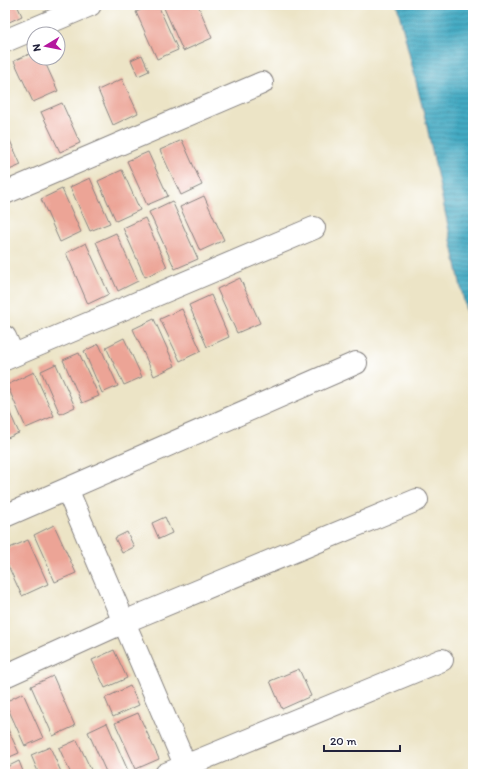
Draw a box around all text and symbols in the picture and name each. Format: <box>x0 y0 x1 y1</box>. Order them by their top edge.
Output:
north arrow <box>26 26 66 66</box>
text: N <box>30 43 44 52</box>
scale bar <box>324 727 400 753</box>
text: 20 m <box>330 734 357 748</box>

